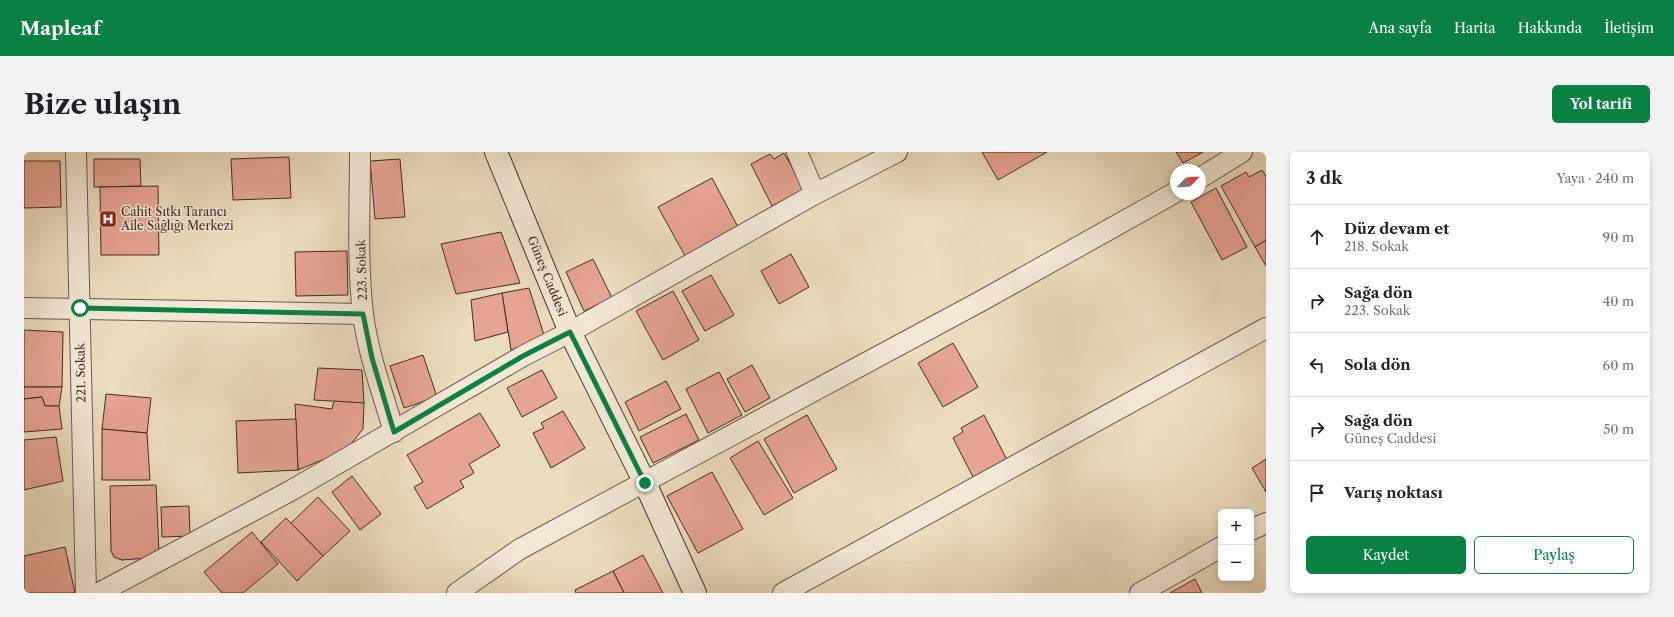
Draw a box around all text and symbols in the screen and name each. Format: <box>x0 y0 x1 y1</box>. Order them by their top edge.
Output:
text: Mapleaf <box>20 17 101 40</box>
text: Ana sayfa <box>1369 19 1432 37</box>
text: Harita <box>1454 19 1496 37</box>
text: Hakkında <box>1518 19 1582 37</box>
text: İletişim <box>1604 19 1654 37</box>
button: Yol tarifi <box>1552 85 1650 123</box>
text: Bize ulaşın <box>24 87 181 121</box>
north arrow <box>1170 164 1206 200</box>
text: 3 dk <box>1306 168 1342 188</box>
text: Yaya · 240 m <box>1557 170 1634 186</box>
place label: Cahit Sıtkı Tarancı Aile Sağlığı Merkezi <box>120 204 234 233</box>
hospital icon: Cahit Sıtkı Tarancı Aile Sağlığı Merkezi <box>98 209 118 229</box>
text: Düz devam et <box>1344 219 1449 238</box>
icon: ahead <box>1306 226 1328 248</box>
text: 90 m <box>1603 229 1634 245</box>
street label: Güneş Caddesi <box>525 233 571 318</box>
street label: 223. Sokak <box>353 238 370 301</box>
text: 218. Sokak <box>1344 238 1409 254</box>
text: Sağa dön <box>1344 283 1413 302</box>
icon: right <box>1306 290 1328 312</box>
text: 40 m <box>1603 293 1634 309</box>
route start <box>71 299 89 317</box>
text: 223. Sokak <box>1344 302 1410 318</box>
street label: 221. Sokak <box>72 342 89 403</box>
icon: left <box>1306 354 1328 376</box>
text: Sola dön <box>1344 355 1411 374</box>
text: 60 m <box>1603 357 1634 373</box>
text: Sağa dön <box>1344 411 1413 430</box>
icon: right <box>1306 418 1328 440</box>
text: 50 m <box>1603 421 1634 437</box>
text: Güneş Caddesi <box>1344 430 1436 446</box>
route end <box>636 474 654 492</box>
icon: arrive <box>1306 482 1328 504</box>
text: Varış noktası <box>1344 483 1443 502</box>
map controls <box>1218 509 1254 581</box>
button: + <box>1218 509 1254 545</box>
button: Kaydet <box>1306 536 1466 574</box>
button: Paylaş <box>1474 536 1634 574</box>
button: − <box>1218 545 1254 581</box>

